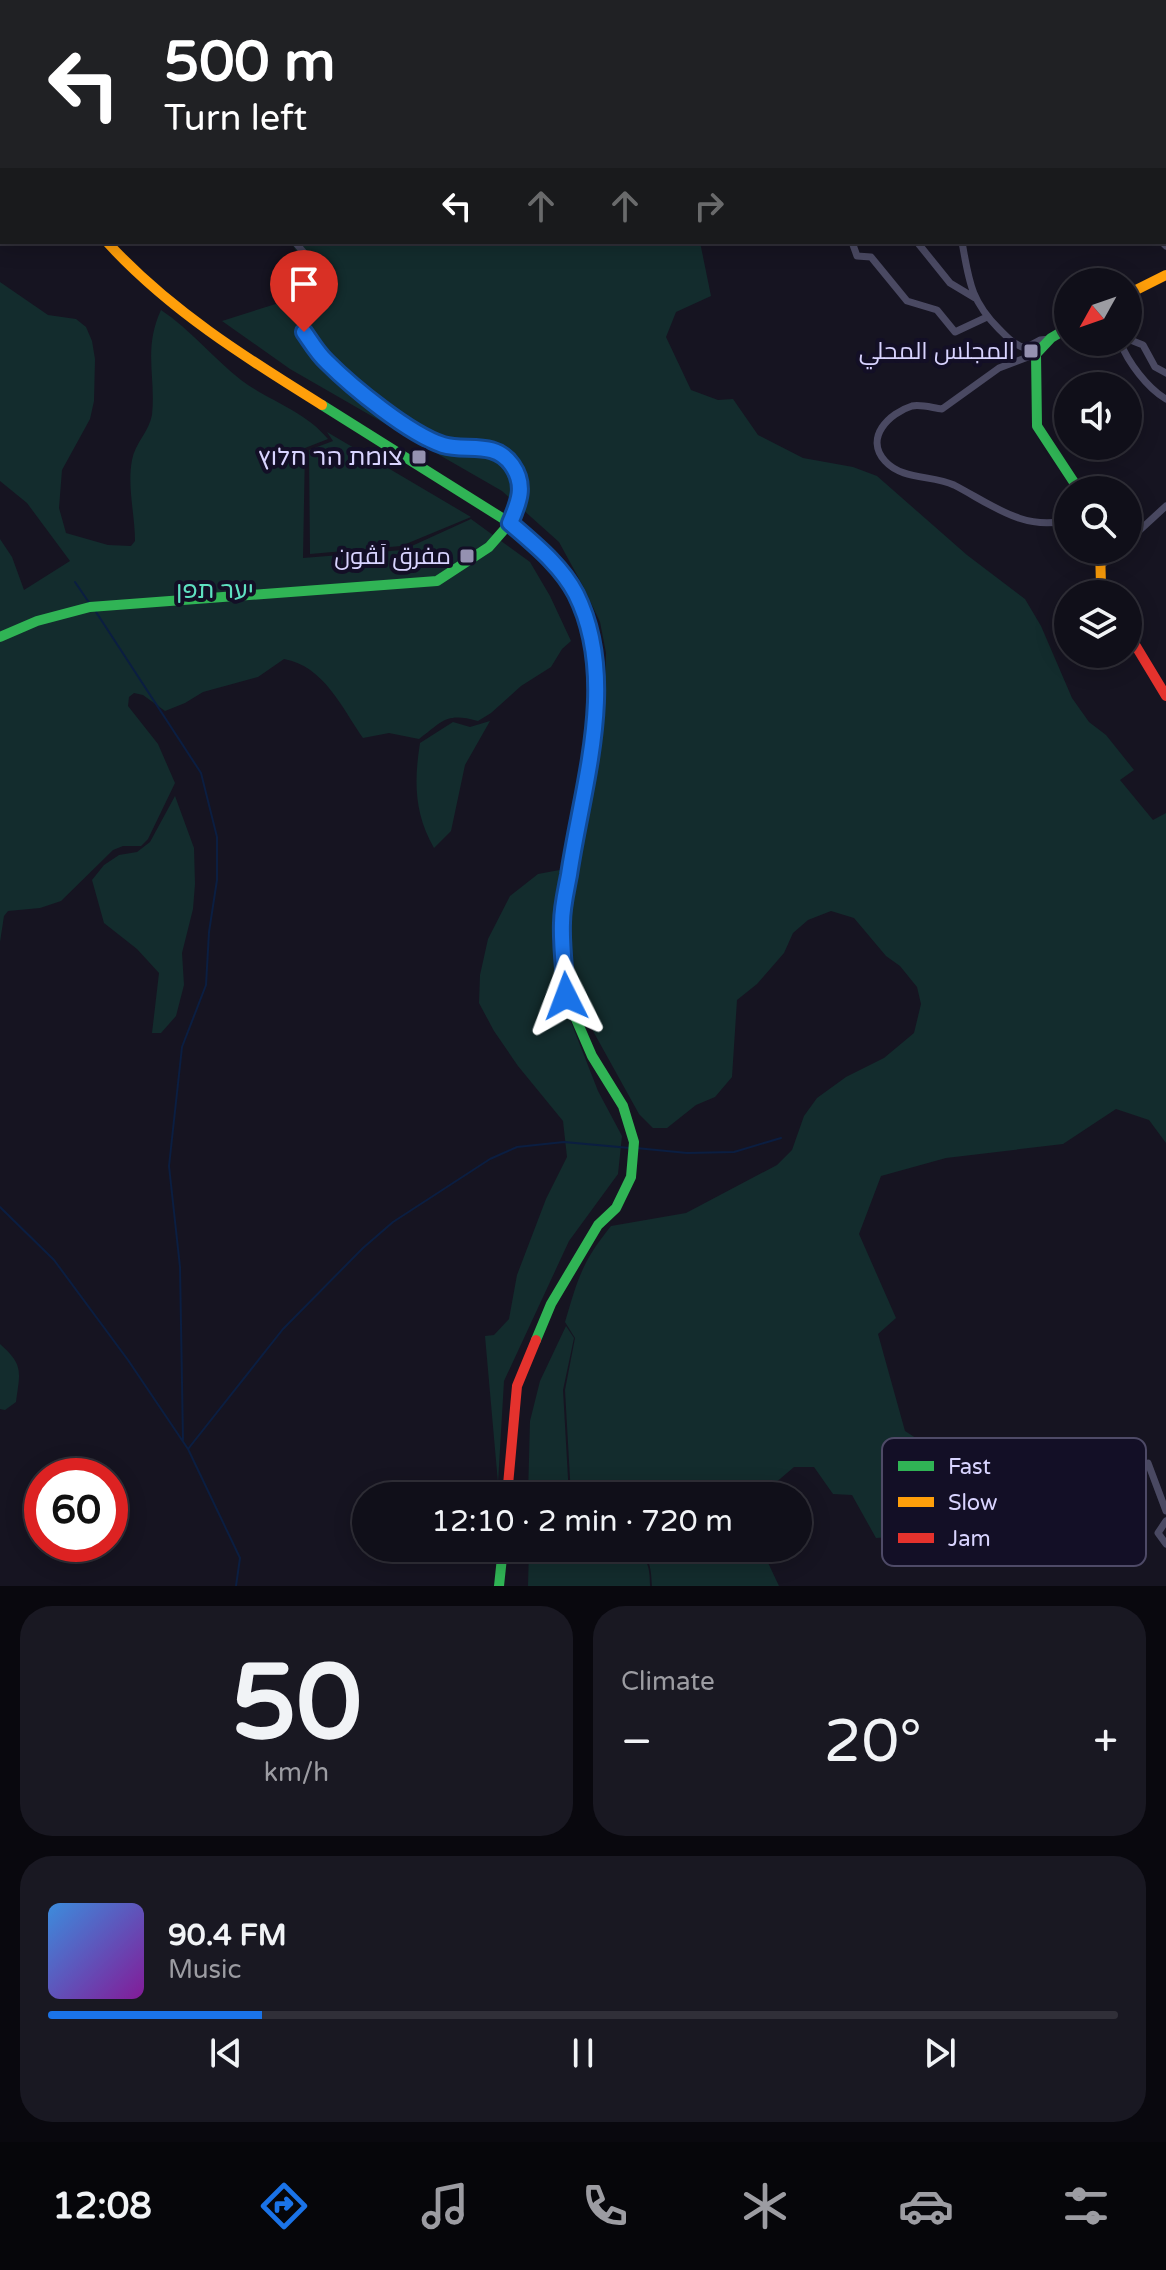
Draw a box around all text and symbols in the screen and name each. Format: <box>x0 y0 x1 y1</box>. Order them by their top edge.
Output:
text: 500 m <box>164 29 335 96</box>
icon: left <box>32 32 136 136</box>
text: Turn left <box>164 97 307 140</box>
icon: left <box>435 184 479 228</box>
icon: ahead <box>519 184 563 228</box>
icon: ahead <box>603 184 647 228</box>
icon: right <box>687 184 731 228</box>
pin <box>270 250 338 332</box>
icon: arrive <box>282 262 326 306</box>
north arrow <box>1054 268 1142 356</box>
map controls <box>1054 268 1142 668</box>
place label: المجلس المحلي <box>859 337 1015 370</box>
marker: المجلس المحلي <box>1022 342 1040 360</box>
button: sound <box>1054 372 1142 460</box>
place label: צומת הר חלוץ <box>258 443 403 472</box>
marker: צומת הר חלוץ <box>410 448 428 466</box>
button: search <box>1054 476 1142 564</box>
place label: مفرق لَڤون <box>334 542 451 571</box>
marker: مفرق لَڤون <box>458 547 476 565</box>
park label: יער תפן <box>176 576 254 605</box>
button: layers <box>1054 580 1142 668</box>
position arrow <box>524 954 608 1038</box>
legend <box>882 1438 1146 1566</box>
text: Fast <box>948 1454 991 1480</box>
speed limit sign: 60 <box>24 1458 128 1562</box>
text: Slow <box>948 1490 998 1516</box>
text: 12:10 · 2 min · 720 m <box>431 1503 733 1540</box>
text: Jam <box>948 1526 991 1552</box>
text: 50 <box>231 1642 362 1767</box>
text: Climate <box>621 1666 715 1697</box>
text: 20° <box>824 1706 922 1778</box>
text: − <box>621 1716 652 1769</box>
text: + <box>1093 1716 1118 1769</box>
text: km/h <box>264 1757 329 1788</box>
text: 90.4 FM <box>168 1917 287 1954</box>
text: Music <box>168 1954 241 1985</box>
icon: previous <box>204 2031 248 2075</box>
icon: pause <box>561 2031 605 2075</box>
icon: next <box>918 2031 962 2075</box>
icon: directions <box>256 2178 312 2234</box>
icon: music <box>417 2178 473 2234</box>
icon: phone <box>577 2178 633 2234</box>
icon: climate <box>737 2178 793 2234</box>
icon: car <box>898 2178 954 2234</box>
icon: filters <box>1058 2178 1114 2234</box>
text: 12:08 <box>52 2185 152 2228</box>

